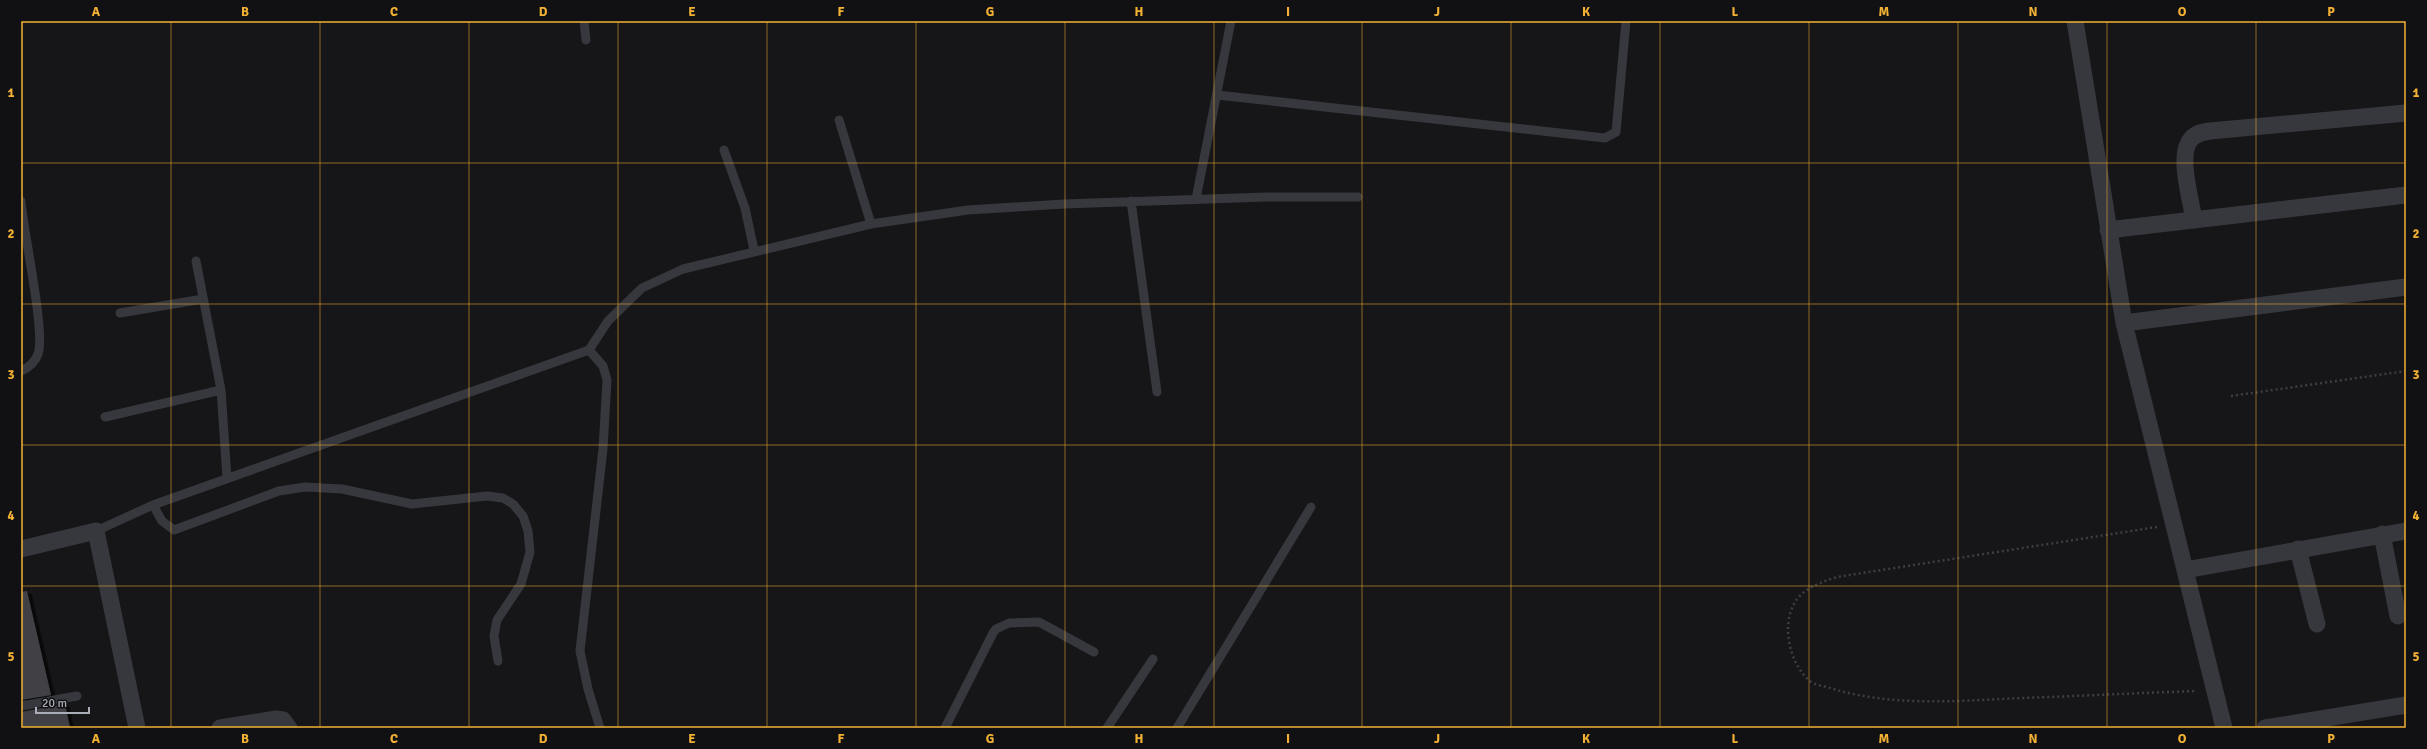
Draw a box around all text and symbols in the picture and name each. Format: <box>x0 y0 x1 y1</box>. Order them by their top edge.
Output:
text: A <box>92 4 101 20</box>
text: B <box>241 4 249 20</box>
text: C <box>390 4 398 20</box>
text: D <box>539 4 548 20</box>
text: E <box>688 4 696 20</box>
text: F <box>838 4 845 20</box>
text: G <box>986 4 994 20</box>
text: H <box>1135 4 1143 20</box>
text: I <box>1286 4 1290 20</box>
text: J <box>1434 4 1440 20</box>
text: K <box>1582 4 1590 20</box>
text: L <box>1732 4 1739 20</box>
text: M <box>1879 4 1890 20</box>
text: N <box>2028 4 2038 20</box>
text: O <box>2178 4 2187 20</box>
text: P <box>2327 4 2335 20</box>
text: 1 <box>7 85 15 101</box>
text: 1 <box>2412 85 2420 101</box>
text: 2 <box>7 226 15 242</box>
text: 2 <box>2412 226 2420 242</box>
text: 3 <box>7 367 15 383</box>
text: 3 <box>2412 367 2420 383</box>
text: 4 <box>7 508 15 524</box>
text: 4 <box>2412 508 2420 524</box>
text: 5 <box>7 649 15 665</box>
text: 5 <box>2412 649 2420 665</box>
scale bar <box>36 689 89 715</box>
text: 20 m <box>42 696 67 711</box>
text: A <box>92 731 101 747</box>
text: B <box>241 731 249 747</box>
text: C <box>390 731 398 747</box>
text: D <box>539 731 548 747</box>
text: E <box>688 731 696 747</box>
text: F <box>838 731 845 747</box>
text: G <box>986 731 994 747</box>
text: H <box>1135 731 1143 747</box>
text: I <box>1286 731 1290 747</box>
text: J <box>1434 731 1440 747</box>
text: K <box>1582 731 1590 747</box>
text: L <box>1732 731 1739 747</box>
text: M <box>1879 731 1890 747</box>
text: N <box>2028 731 2038 747</box>
text: O <box>2178 731 2187 747</box>
text: P <box>2327 731 2335 747</box>

